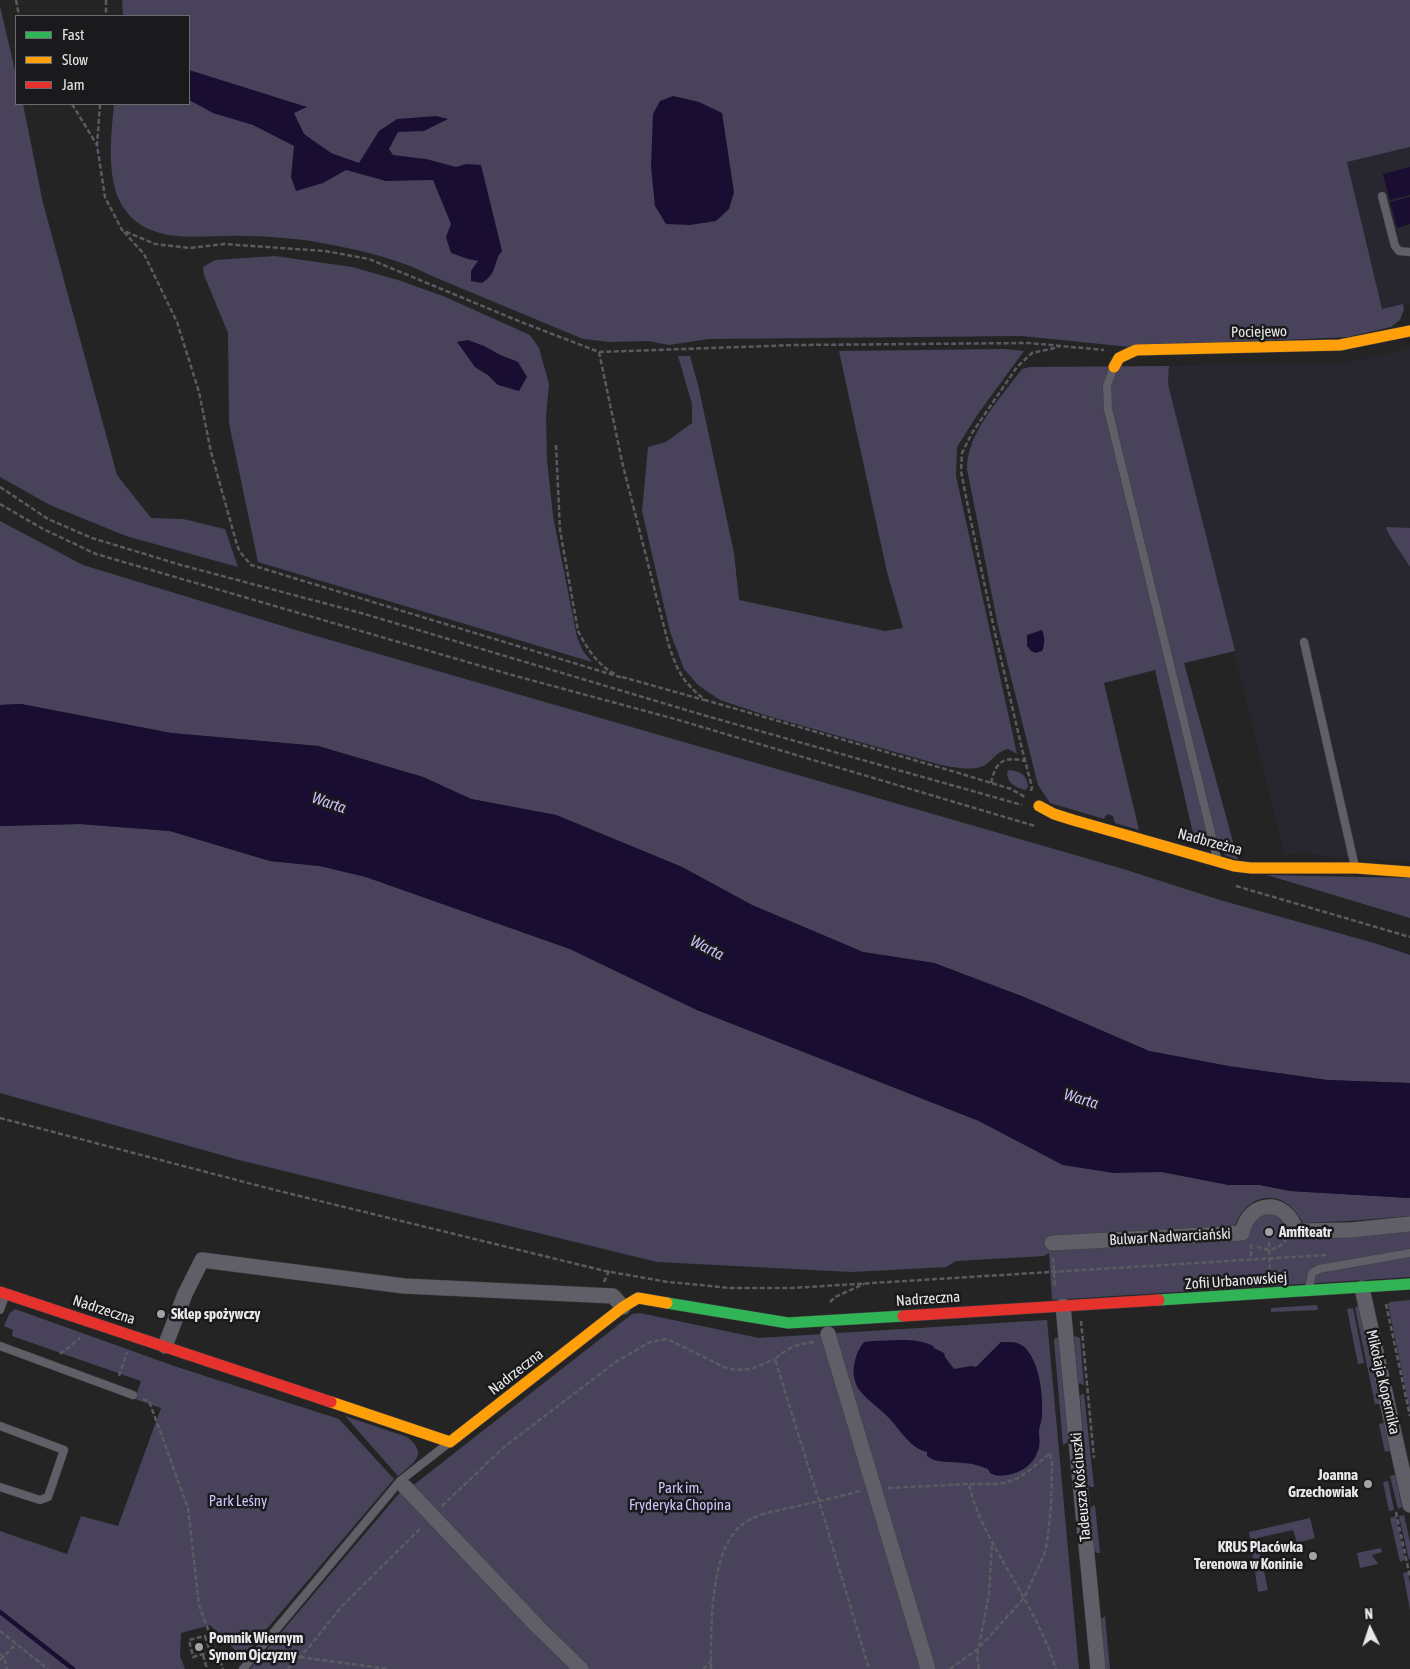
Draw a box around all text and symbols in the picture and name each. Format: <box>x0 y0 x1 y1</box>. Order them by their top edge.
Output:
legend <box>15 15 190 105</box>
text: Fast <box>62 26 84 43</box>
text: Slow <box>62 51 88 68</box>
text: Jam <box>62 76 85 93</box>
street label: Pociejewo <box>1231 323 1287 341</box>
water label: Warta <box>309 788 349 818</box>
street label: Nadbrzeżna <box>1176 825 1244 859</box>
water label: Warta <box>687 931 727 965</box>
water label: Warta <box>1061 1085 1101 1113</box>
place label: Amfiteatr <box>1279 1223 1331 1241</box>
street label: Bulwar Nadwarciański <box>1109 1225 1231 1249</box>
marker: Amfiteatr <box>1263 1226 1275 1238</box>
street label: Zofii Urbanowskiej <box>1184 1268 1288 1294</box>
street label: Nadrzeczna <box>895 1288 961 1310</box>
street label: Nadrzeczna <box>71 1291 137 1329</box>
place label: Sklep spożywczy <box>171 1305 261 1323</box>
marker: Sklep spożywczy <box>155 1308 167 1320</box>
street label: Mikołaja Kopernika <box>1362 1328 1404 1436</box>
street label: Nadrzeczna <box>485 1345 547 1399</box>
street label: Tadeusza Kościuszki <box>1067 1432 1095 1542</box>
place label: Joanna Grzechowiak <box>1288 1466 1358 1501</box>
marker: Joanna Grzechowiak <box>1362 1478 1374 1490</box>
park label: Park im. Fryderyka Chopina <box>629 1479 731 1514</box>
park label: Park Leśny <box>209 1492 267 1510</box>
place label: KRUS Placówka Terenowa w Koninie <box>1194 1538 1303 1573</box>
marker: KRUS Placówka Terenowa w Koninie <box>1307 1550 1319 1562</box>
north arrow <box>1345 1604 1395 1654</box>
text: N <box>1364 1606 1374 1622</box>
place label: Pomnik Wiernym Synom Ojczyzny <box>209 1629 303 1664</box>
marker: Pomnik Wiernym Synom Ojczyzny <box>193 1641 205 1653</box>

